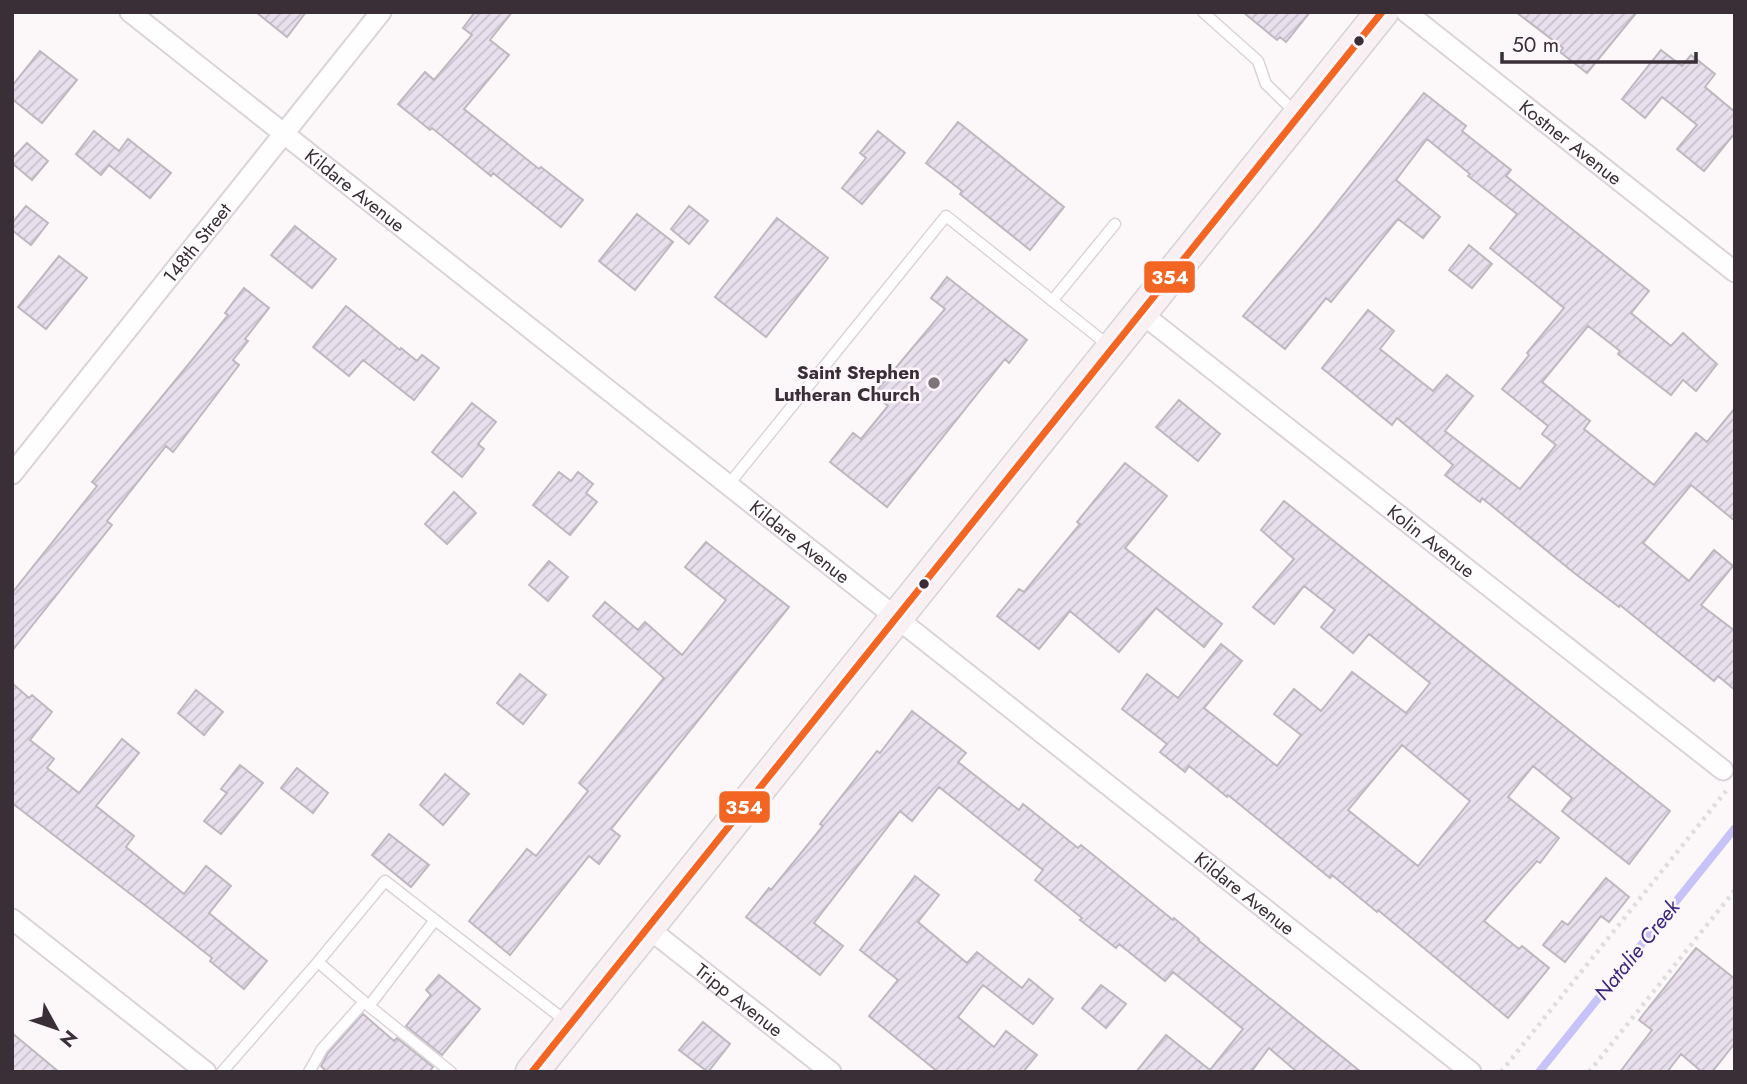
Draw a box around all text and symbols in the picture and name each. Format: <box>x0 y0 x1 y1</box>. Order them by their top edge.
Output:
scale bar <box>1502 21 1696 65</box>
text: 50 m <box>1512 30 1559 60</box>
unlabelled marker <box>1352 34 1366 48</box>
street label: Kostner Avenue <box>1513 94 1628 192</box>
street label: Kildare Avenue <box>299 142 411 239</box>
street label: 148th Street <box>157 197 238 289</box>
line badge: 354 <box>1143 260 1196 294</box>
text: 354 <box>1151 264 1189 291</box>
place label: Saint Stephen Lutheran Church <box>774 359 920 408</box>
marker: Saint Stephen Lutheran Church <box>926 375 942 391</box>
street label: Kildare Avenue <box>744 494 856 590</box>
street label: Kolin Avenue <box>1381 498 1481 584</box>
unlabelled marker <box>917 577 931 591</box>
line badge: 354 <box>718 790 771 824</box>
text: 354 <box>725 794 763 821</box>
street label: Kildare Avenue <box>1189 845 1300 942</box>
water label: Natalie Creek <box>1587 893 1687 1007</box>
street label: Tripp Avenue <box>689 957 789 1043</box>
north arrow <box>21 993 91 1063</box>
text: N <box>53 1024 84 1053</box>

